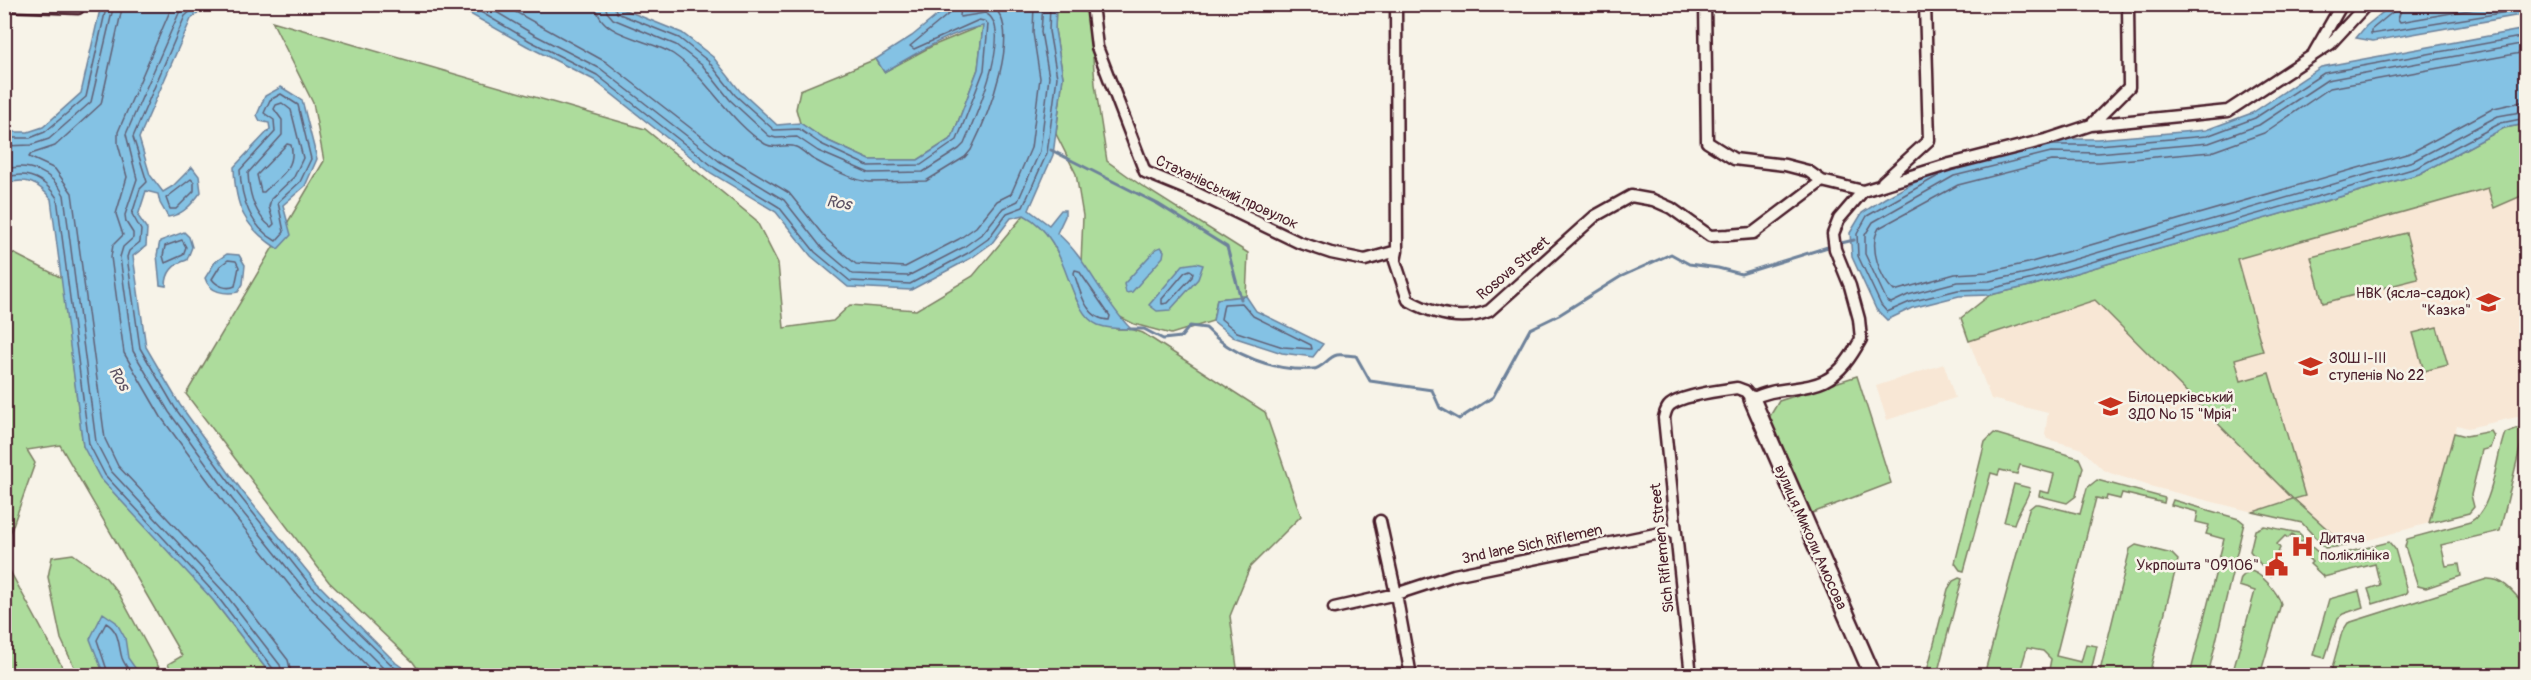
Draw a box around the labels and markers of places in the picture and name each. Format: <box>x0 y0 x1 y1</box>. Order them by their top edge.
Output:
place label: НВК (ясла-садок) "Казка" <box>2356 284 2471 320</box>
school or university icon: НВК (ясла-садок) "Казка" <box>2476 289 2502 315</box>
place label: ЗОШ І-ІІІ ступенів № 22 <box>2329 349 2424 385</box>
school or university icon: ЗОШ І-ІІІ ступенів № 22 <box>2298 354 2324 380</box>
place label: Білоцерківський ЗДО № 15 "Мрія" <box>2128 388 2237 424</box>
school or university icon: Білоцерківський ЗДО № 15 "Мрія" <box>2097 393 2123 419</box>
place label: Дитяча поліклініка <box>2319 529 2389 565</box>
hospital icon: Дитяча поліклініка <box>2289 534 2315 560</box>
public building icon: Укрпошта "09106" <box>2264 552 2290 578</box>
place label: Укрпошта "09106" <box>2136 556 2259 575</box>

